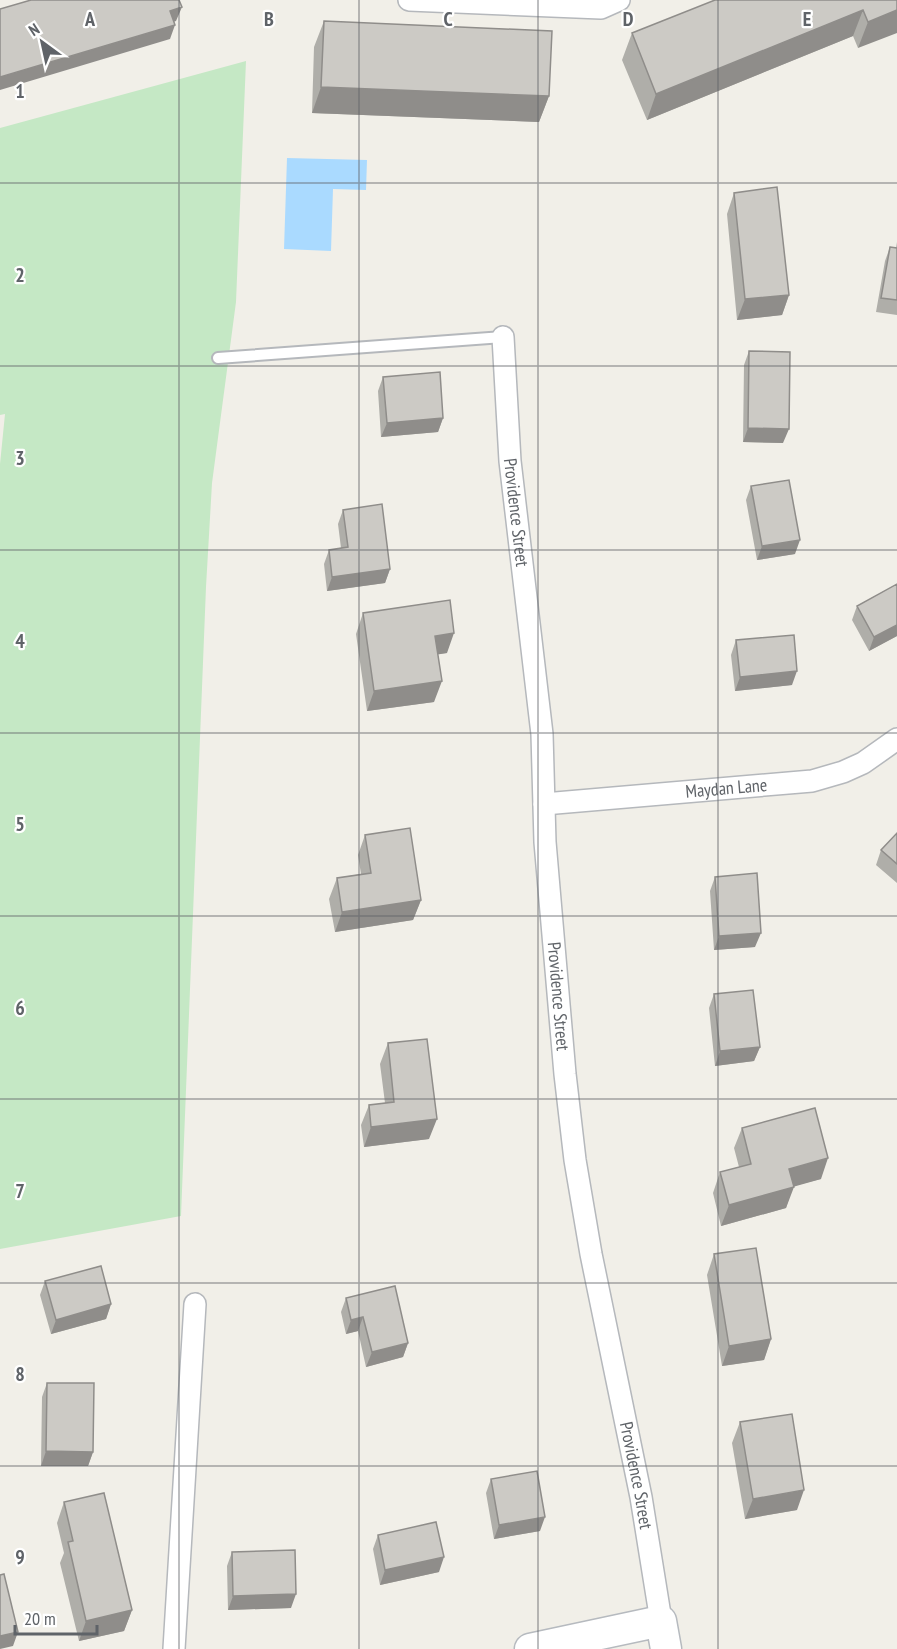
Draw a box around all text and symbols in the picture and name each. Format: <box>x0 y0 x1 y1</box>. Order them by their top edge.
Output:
text: A <box>84 6 96 32</box>
text: B <box>264 6 274 32</box>
text: C <box>443 6 453 32</box>
text: D <box>623 6 634 32</box>
text: E <box>803 6 811 32</box>
north arrow <box>12 12 72 72</box>
text: N <box>25 19 43 40</box>
text: 1 <box>15 78 25 104</box>
text: 2 <box>15 262 25 288</box>
text: 3 <box>15 445 25 471</box>
street label: Providence Street <box>499 457 534 568</box>
text: 4 <box>15 628 25 654</box>
street label: Maydan Lane <box>684 773 768 803</box>
text: 5 <box>15 811 25 837</box>
street label: Providence Street <box>543 941 575 1052</box>
text: 6 <box>15 995 25 1021</box>
text: 7 <box>15 1178 25 1204</box>
text: 8 <box>15 1361 25 1387</box>
street label: Providence Street <box>615 1420 658 1531</box>
text: 9 <box>15 1544 25 1570</box>
scale bar <box>15 1598 98 1636</box>
text: 20 m <box>24 1607 56 1630</box>

